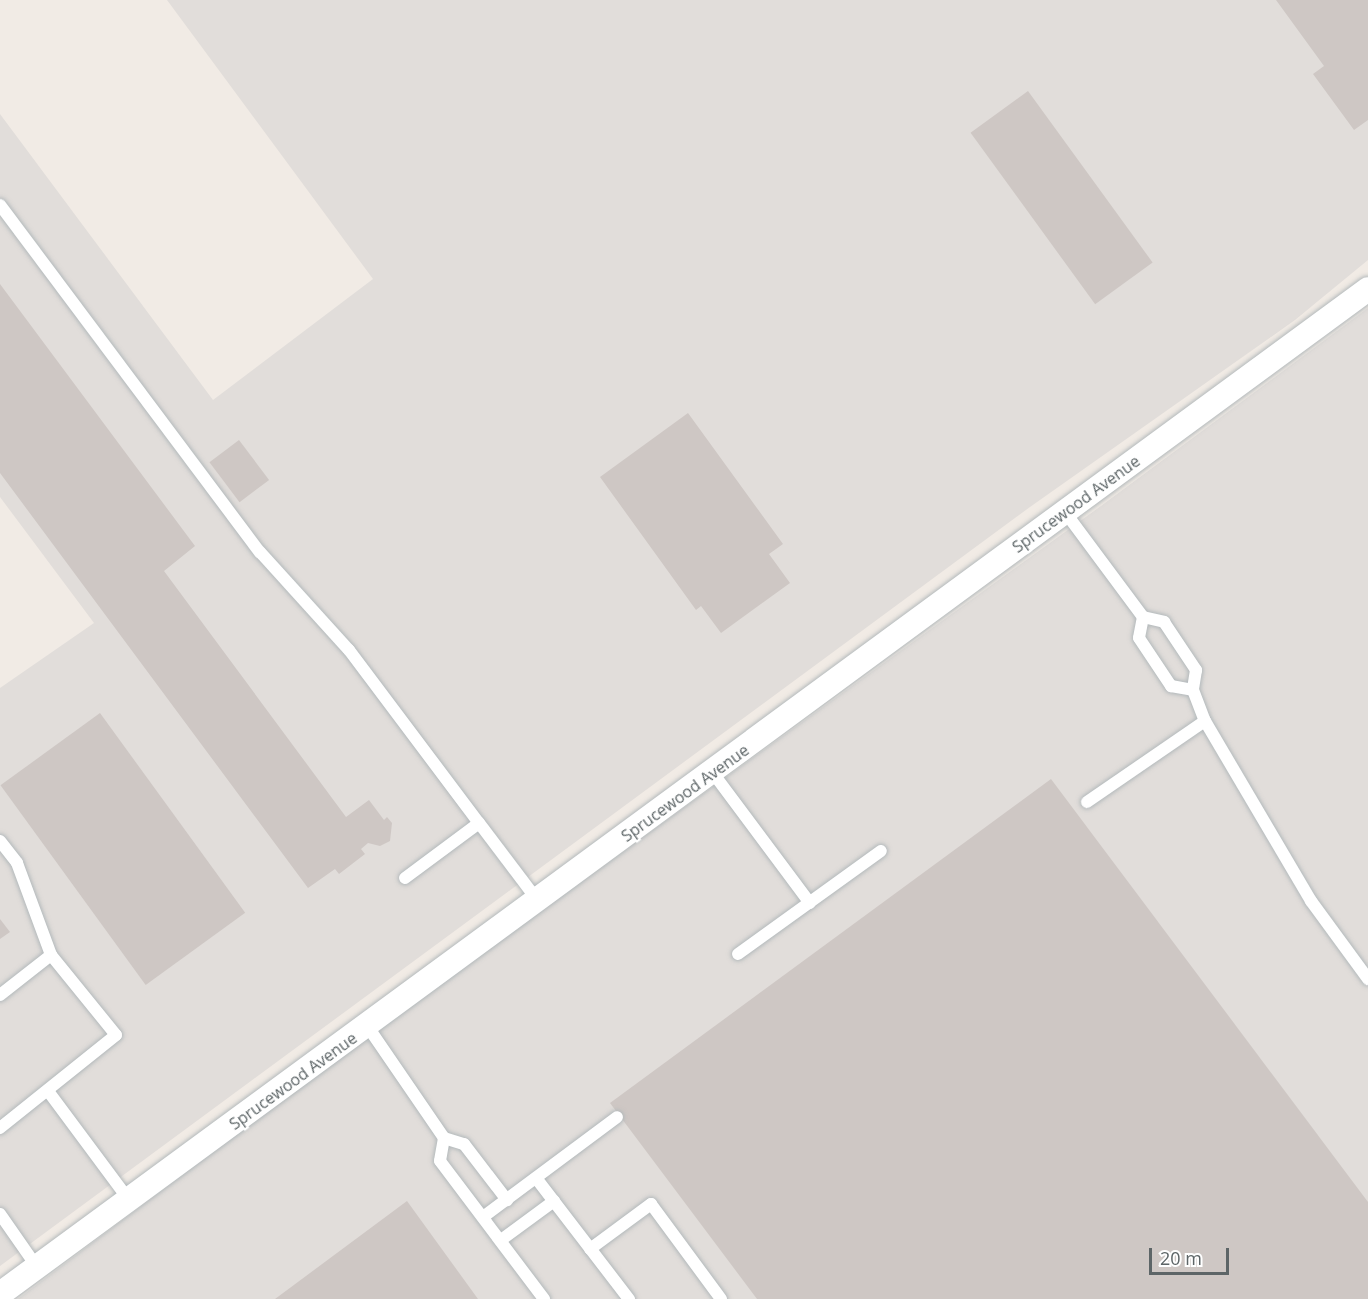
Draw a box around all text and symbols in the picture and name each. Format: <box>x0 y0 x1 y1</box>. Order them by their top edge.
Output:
street label: Sprucewood Avenue <box>1009 451 1143 557</box>
street label: Sprucewood Avenue <box>618 740 752 846</box>
street label: Sprucewood Avenue <box>226 1028 360 1134</box>
scale bar <box>1152 1236 1232 1274</box>
text: 20 m <box>1160 1246 1202 1270</box>

